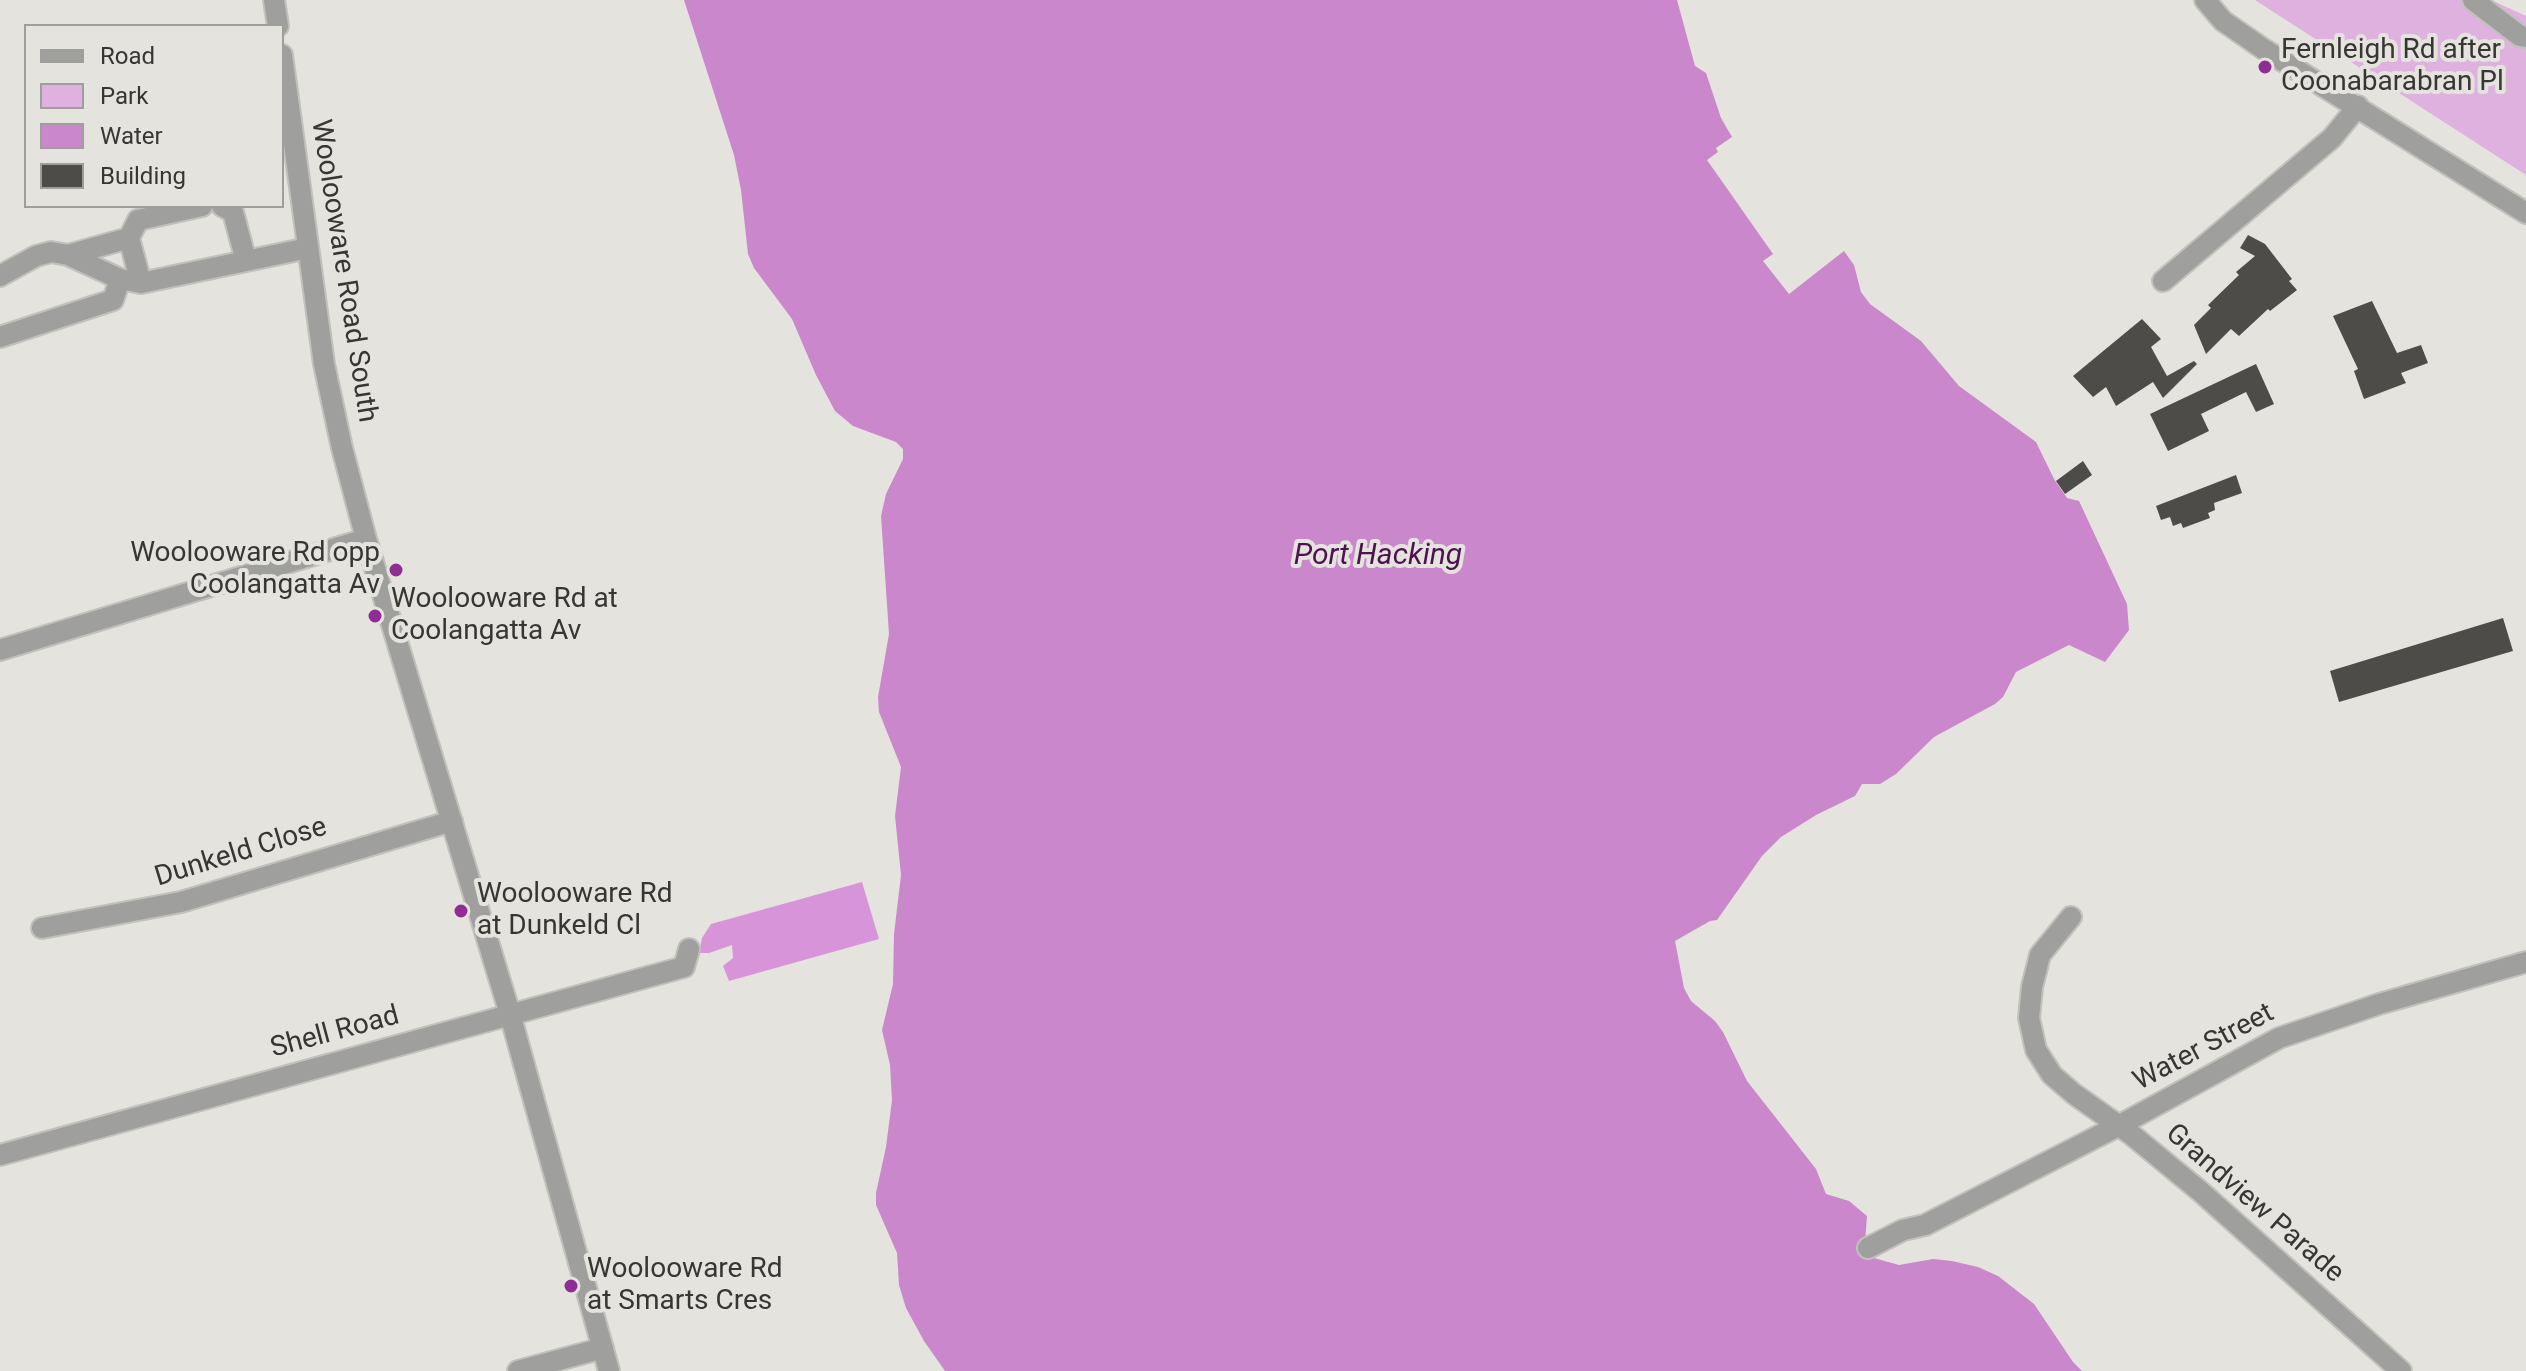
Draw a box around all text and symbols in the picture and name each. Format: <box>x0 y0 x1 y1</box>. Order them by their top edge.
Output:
legend <box>24 24 284 208</box>
place label: Fernleigh Rd after Coonabarabran Pl <box>2281 34 2504 100</box>
text: Road <box>100 42 155 70</box>
marker: Fernleigh Rd after Coonabarabran Pl <box>2256 58 2274 76</box>
text: Park <box>100 82 148 110</box>
street label: Woolooware Road South <box>302 117 384 425</box>
text: Water <box>100 122 163 150</box>
text: Building <box>100 162 186 190</box>
place label: Woolooware Rd opp Coolangatta Av <box>130 537 380 603</box>
water label: Port Hacking <box>1294 538 1462 574</box>
marker: Woolooware Rd opp Coolangatta Av <box>387 561 405 579</box>
place label: Woolooware Rd at Coolangatta Av <box>391 583 618 649</box>
marker: Woolooware Rd at Coolangatta Av <box>366 607 384 625</box>
street label: Dunkeld Close <box>151 811 331 895</box>
place label: Woolooware Rd at Dunkeld Cl <box>477 878 672 944</box>
marker: Woolooware Rd at Dunkeld Cl <box>452 902 470 920</box>
street label: Water Street <box>2128 997 2280 1099</box>
street label: Shell Road <box>267 1000 403 1066</box>
street label: Grandview Parade <box>2158 1117 2350 1291</box>
place label: Woolooware Rd at Smarts Cres <box>587 1253 782 1319</box>
marker: Woolooware Rd at Smarts Cres <box>562 1277 580 1295</box>

